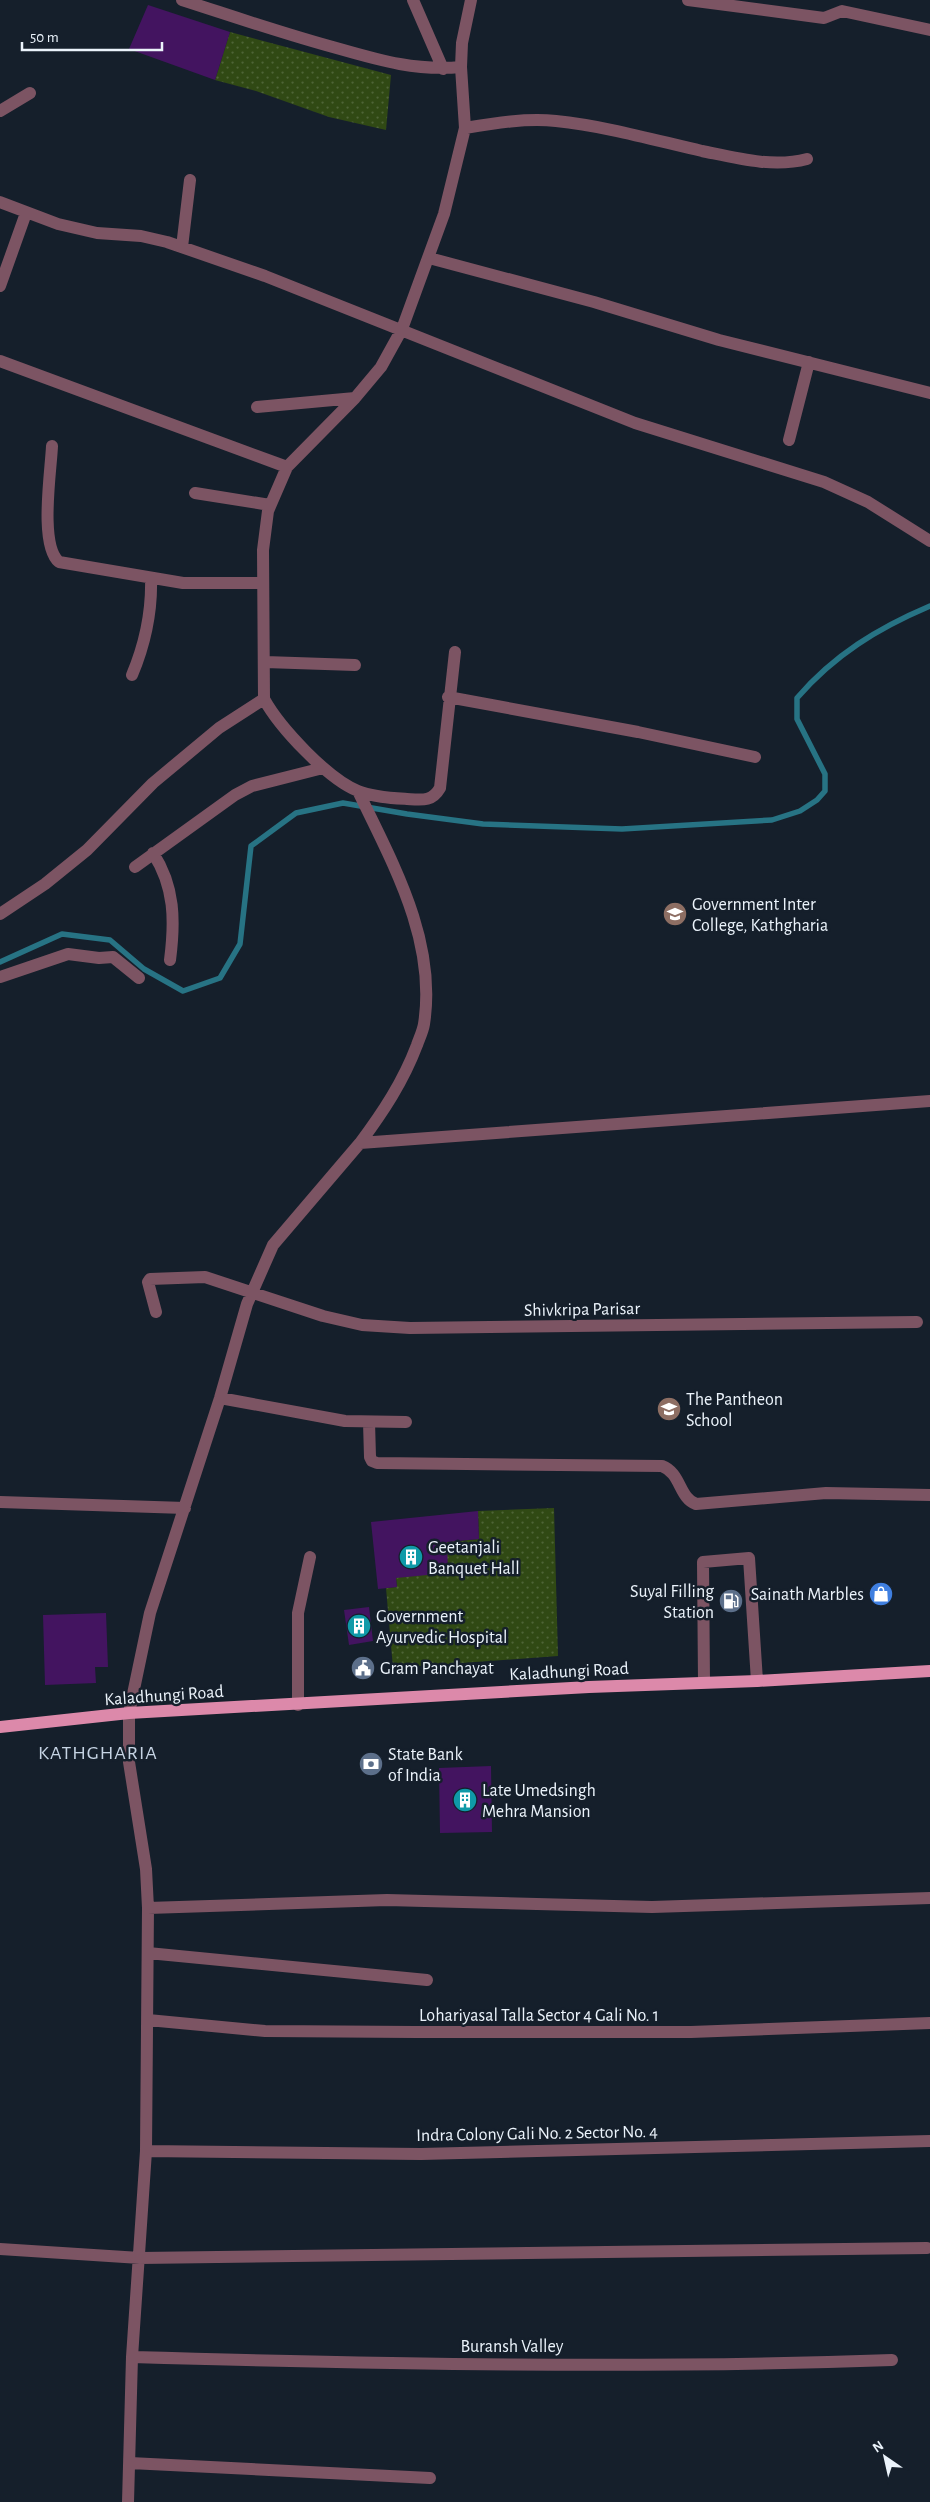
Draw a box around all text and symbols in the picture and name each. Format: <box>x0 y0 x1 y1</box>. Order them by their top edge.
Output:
scale bar <box>22 20 162 52</box>
text: 50 m <box>30 30 59 45</box>
place label: Government Inter College, Kathgharia <box>692 896 828 935</box>
school or university icon: Government Inter College, Kathgharia <box>662 901 688 927</box>
street label: Shivkripa Parisar <box>524 1300 640 1320</box>
place label: The Pantheon School <box>686 1391 783 1430</box>
school or university icon: The Pantheon School <box>656 1396 682 1422</box>
place label: Geetanjali Banquet Hall <box>428 1539 520 1578</box>
building icon: Geetanjali Banquet Hall <box>398 1544 424 1570</box>
shop icon: Sainath Marbles <box>868 1581 894 1607</box>
place label: Suyal Filling Station <box>630 1583 714 1622</box>
place label: Sainath Marbles <box>751 1586 864 1604</box>
fuel station icon: Suyal Filling Station <box>718 1588 744 1614</box>
place label: Government Ayurvedic Hospital <box>376 1608 508 1647</box>
building icon: Government Ayurvedic Hospital <box>346 1613 372 1639</box>
public building icon: Gram Panchayat <box>350 1655 376 1681</box>
place label: Gram Panchayat <box>380 1660 494 1678</box>
street label: Kaladhungi Road <box>509 1660 629 1684</box>
street label: Kaladhungi Road <box>104 1683 224 1709</box>
district label: KATHGHARIA <box>38 1743 158 1763</box>
place label: State Bank of India <box>388 1746 463 1785</box>
bank icon: State Bank of India <box>358 1751 384 1777</box>
place label: Late Umedsingh Mehra Mansion <box>482 1782 596 1821</box>
building icon: Late Umedsingh Mehra Mansion <box>452 1787 478 1813</box>
street label: Lohariyasal Talla Sector 4 Gali No. 1 <box>419 2007 659 2025</box>
street label: Indra Colony Gali No. 2 Sector No. 4 <box>416 2123 658 2145</box>
street label: Buransh Valley <box>460 2338 564 2356</box>
north arrow <box>860 2432 910 2482</box>
text: N <box>870 2439 886 2456</box>

